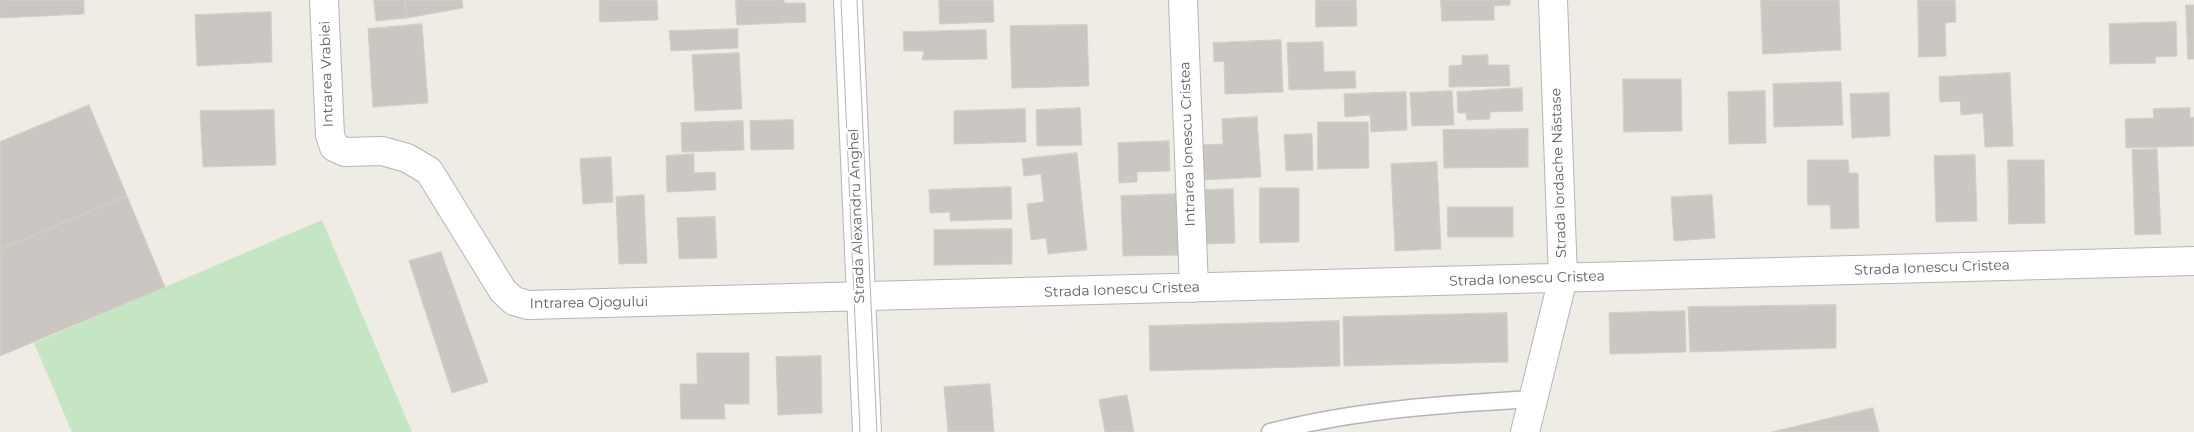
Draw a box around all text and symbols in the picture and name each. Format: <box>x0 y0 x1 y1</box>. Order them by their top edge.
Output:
street label: Intrarea Vrabiei <box>317 21 337 127</box>
street label: Intrarea Ionescu Cristea <box>1177 61 1199 227</box>
street label: Strada Iordache Năstase <box>1548 88 1570 258</box>
street label: Strada Alexandru Anghel <box>846 128 868 304</box>
street label: Strada Ionescu Cristea <box>1854 257 2010 279</box>
street label: Strada Ionescu Cristea <box>1449 268 1605 290</box>
street label: Strada Ionescu Cristea <box>1044 279 1200 301</box>
street label: Intrarea Ojogului <box>530 294 648 312</box>

